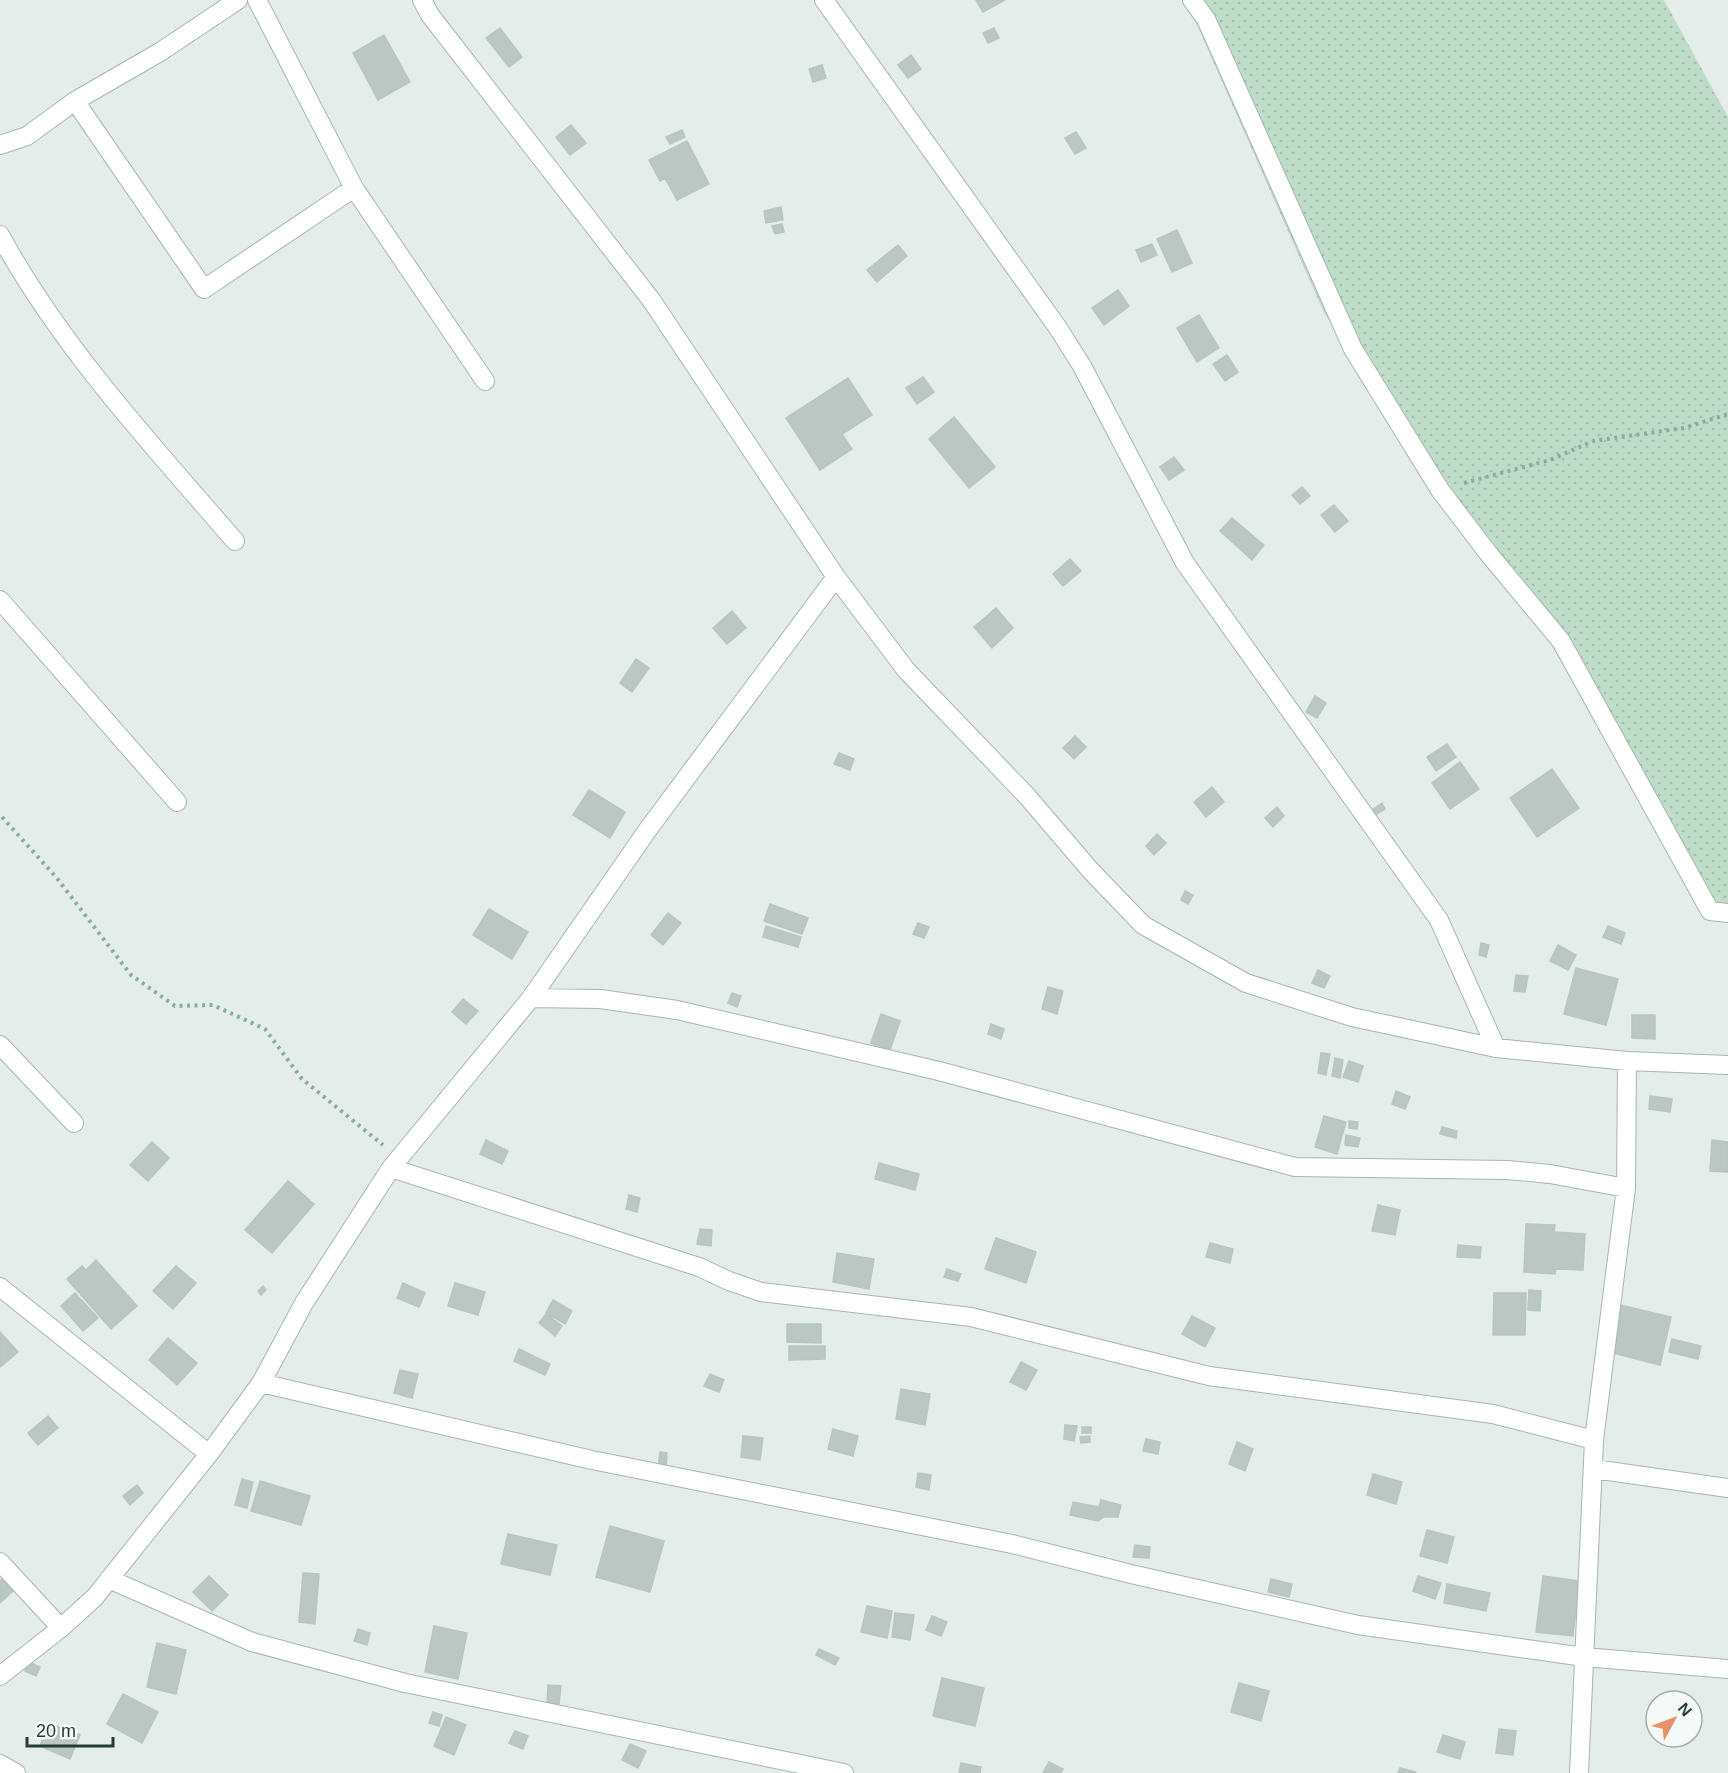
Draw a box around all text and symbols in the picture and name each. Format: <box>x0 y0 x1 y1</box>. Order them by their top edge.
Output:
north arrow <box>1644 1689 1704 1749</box>
text: N <box>1675 1700 1695 1719</box>
scale bar <box>27 1710 112 1748</box>
text: 20 m <box>36 1721 76 1741</box>

